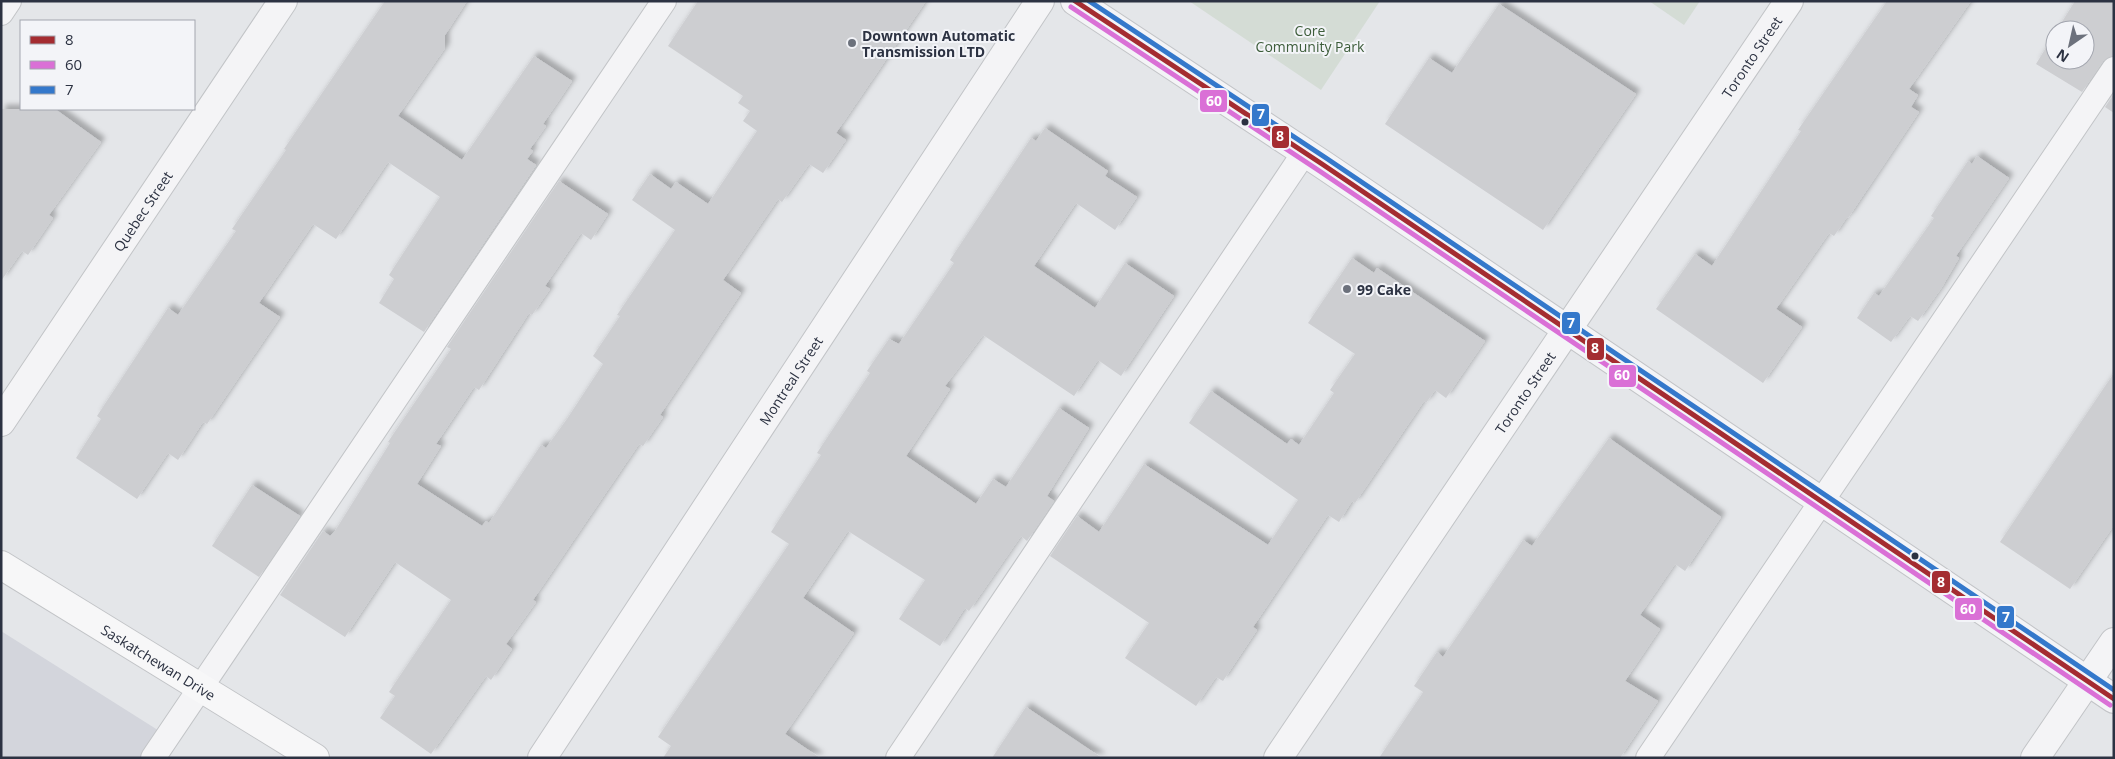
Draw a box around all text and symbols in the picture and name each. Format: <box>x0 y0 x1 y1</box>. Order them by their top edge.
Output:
street label: Toronto Street <box>1717 12 1786 102</box>
legend <box>20 20 195 110</box>
north arrow <box>2045 20 2095 70</box>
park label: Core Community Park <box>1256 21 1365 56</box>
place label: Downtown Automatic Transmission LTD <box>862 26 1015 61</box>
text: 8 <box>65 29 74 49</box>
marker: Downtown Automatic Transmission LTD <box>846 37 858 49</box>
text: N <box>2052 45 2072 67</box>
text: 60 <box>65 54 82 74</box>
text: 7 <box>65 79 74 99</box>
line badge: 60 <box>1199 89 1228 113</box>
text: 60 <box>1206 91 1222 110</box>
line badge: 7 <box>1251 103 1270 127</box>
text: 7 <box>1257 104 1265 123</box>
unlabelled marker <box>1240 117 1250 127</box>
line badge: 8 <box>1271 125 1290 149</box>
text: 8 <box>1276 126 1284 145</box>
street label: Quebec Street <box>108 167 176 255</box>
place label: 99 Cake <box>1357 280 1411 299</box>
marker: 99 Cake <box>1341 283 1353 295</box>
line badge: 7 <box>1561 311 1581 335</box>
text: 7 <box>1567 313 1575 332</box>
street label: Montreal Street <box>754 332 826 428</box>
line badge: 8 <box>1586 337 1605 361</box>
text: 8 <box>1591 338 1599 357</box>
street label: Toronto Street <box>1490 348 1559 437</box>
line badge: 60 <box>1608 364 1637 388</box>
text: 60 <box>1614 365 1630 384</box>
unlabelled marker <box>1910 551 1920 561</box>
line badge: 8 <box>1931 570 1951 594</box>
text: 8 <box>1937 572 1945 591</box>
line badge: 60 <box>1954 597 1983 621</box>
text: 60 <box>1960 599 1976 618</box>
line badge: 7 <box>1996 605 2015 629</box>
text: 7 <box>2002 607 2010 626</box>
street label: Saskatchewan Drive <box>98 620 219 704</box>

